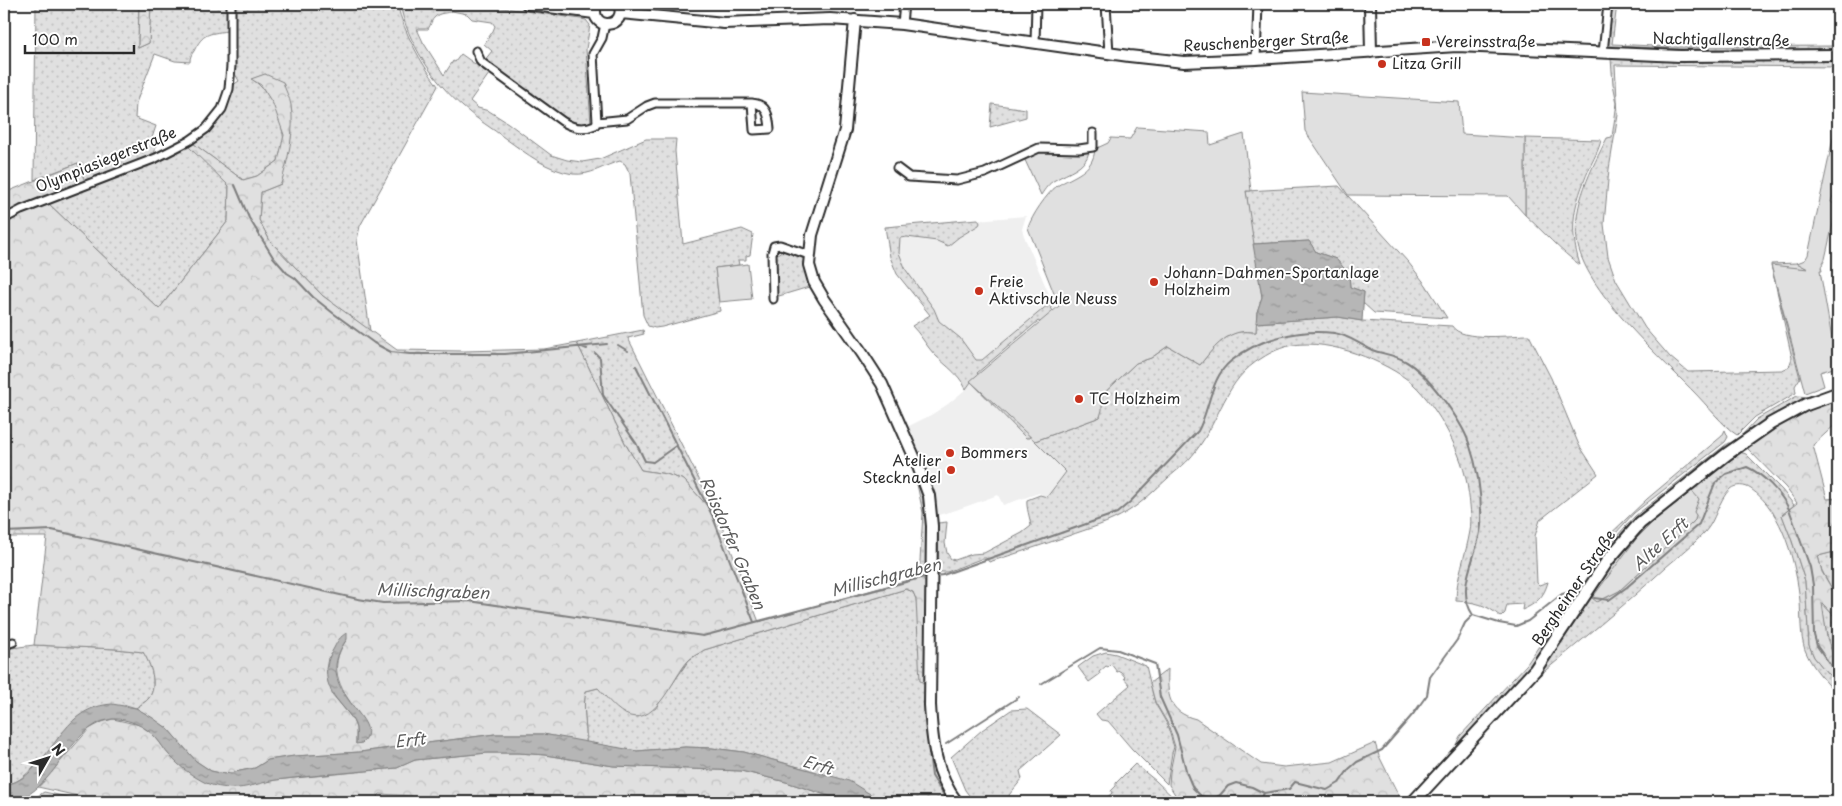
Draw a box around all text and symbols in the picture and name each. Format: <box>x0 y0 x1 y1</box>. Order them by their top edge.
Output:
scale bar <box>25 22 134 54</box>
street label: Reuschenberger Straße <box>1183 25 1349 56</box>
street label: Nachtigallenstraße <box>1652 26 1790 51</box>
text: 100 m <box>32 27 78 50</box>
place label: Vereinsstraße <box>1436 29 1535 52</box>
marker: Vereinsstraße <box>1420 36 1432 48</box>
place label: Litza Grill <box>1392 51 1462 74</box>
marker: Litza Grill <box>1376 58 1388 70</box>
street label: Olympiasiegerstraße <box>32 120 179 197</box>
place label: Johann-Dahmen-Sportanlage Holzheim <box>1164 260 1379 300</box>
place label: Freie Aktivschule Neuss <box>989 269 1117 309</box>
marker: Johann-Dahmen-Sportanlage Holzheim <box>1148 276 1160 288</box>
marker: Freie Aktivschule Neuss <box>973 285 985 297</box>
place label: TC Holzheim <box>1089 386 1180 409</box>
marker: TC Holzheim <box>1073 393 1085 405</box>
place label: Bommers <box>960 440 1028 463</box>
marker: Bommers <box>944 447 956 459</box>
place label: Atelier Stecknadel <box>862 448 941 488</box>
marker: Atelier Stecknadel <box>945 464 957 476</box>
water label: Roisdorfer Graben <box>695 473 773 614</box>
water label: Alte Erft <box>1626 510 1694 575</box>
street label: Bergheimer Straße <box>1525 524 1620 650</box>
water label: Millischgraben <box>828 551 944 601</box>
water label: Millischgraben <box>376 576 491 604</box>
water label: Erft <box>394 725 429 753</box>
north arrow <box>22 734 72 784</box>
text: N <box>47 739 70 760</box>
water label: Erft <box>800 748 839 781</box>

